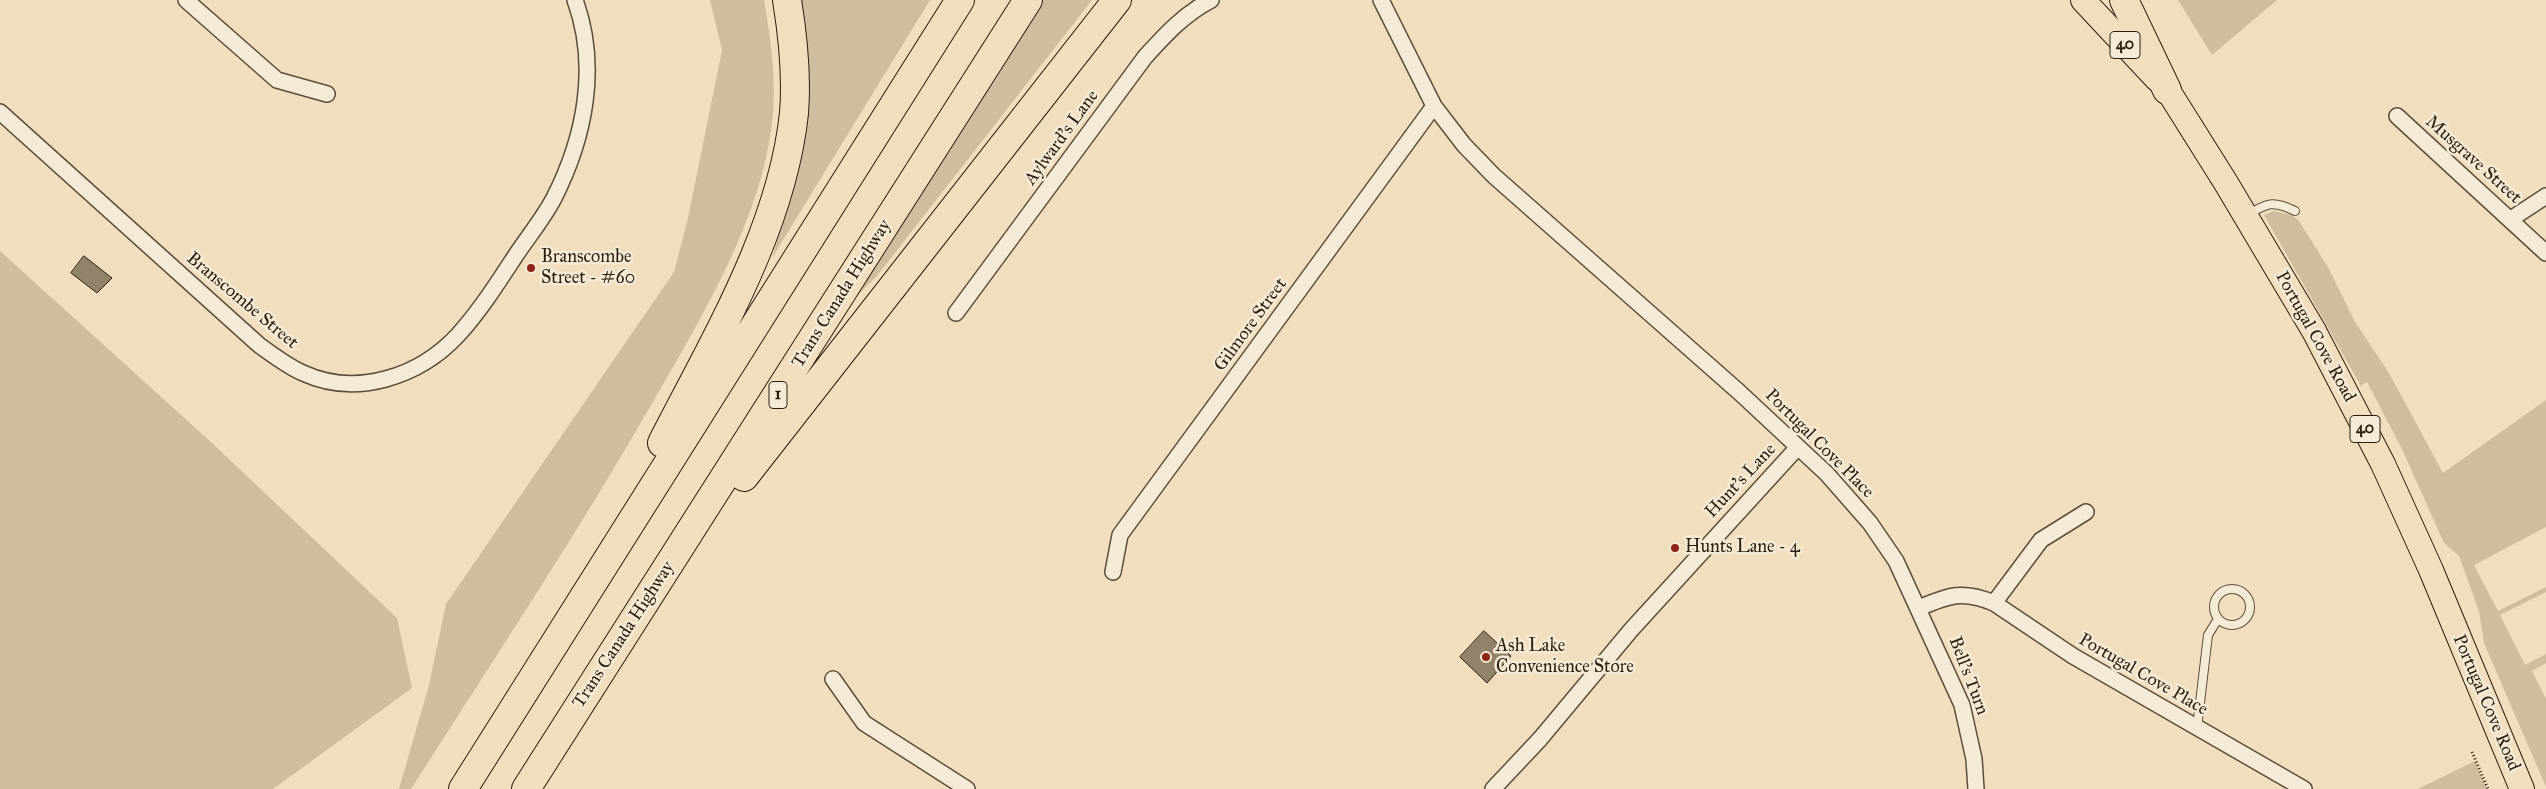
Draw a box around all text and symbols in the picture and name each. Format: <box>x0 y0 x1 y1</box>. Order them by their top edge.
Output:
road number: 40 <box>2110 32 2140 58</box>
street label: Aylward's Lane <box>1020 86 1104 190</box>
street label: Musgrave Street <box>2421 111 2525 209</box>
street label: Trans Canada Highway <box>788 216 896 372</box>
place label: Branscombe Street - #60 <box>541 247 635 290</box>
street label: Branscombe Street <box>182 248 302 354</box>
marker: Branscombe Street - #60 <box>525 262 537 274</box>
street label: Portugal Cove Road <box>2270 268 2360 406</box>
street label: Gilmore Street <box>1210 274 1292 376</box>
road number: 1 <box>769 382 787 408</box>
street label: Portugal Cove Place <box>1760 385 1878 503</box>
road number: 40 <box>2350 416 2380 442</box>
street label: Hunt's Lane <box>1701 439 1781 523</box>
place label: Hunts Lane - 4 <box>1685 537 1800 559</box>
marker: Hunts Lane - 4 <box>1669 542 1681 554</box>
street label: Trans Canada Highway <box>569 558 679 712</box>
street label: Portugal Cove Place <box>2075 629 2211 721</box>
street label: Portugal Cove Road <box>2448 632 2524 774</box>
street label: Bell's Turn <box>1943 634 1993 718</box>
place label: Ash Lake Convenience Store <box>1496 636 1634 679</box>
marker: Ash Lake Convenience Store <box>1480 651 1492 663</box>

